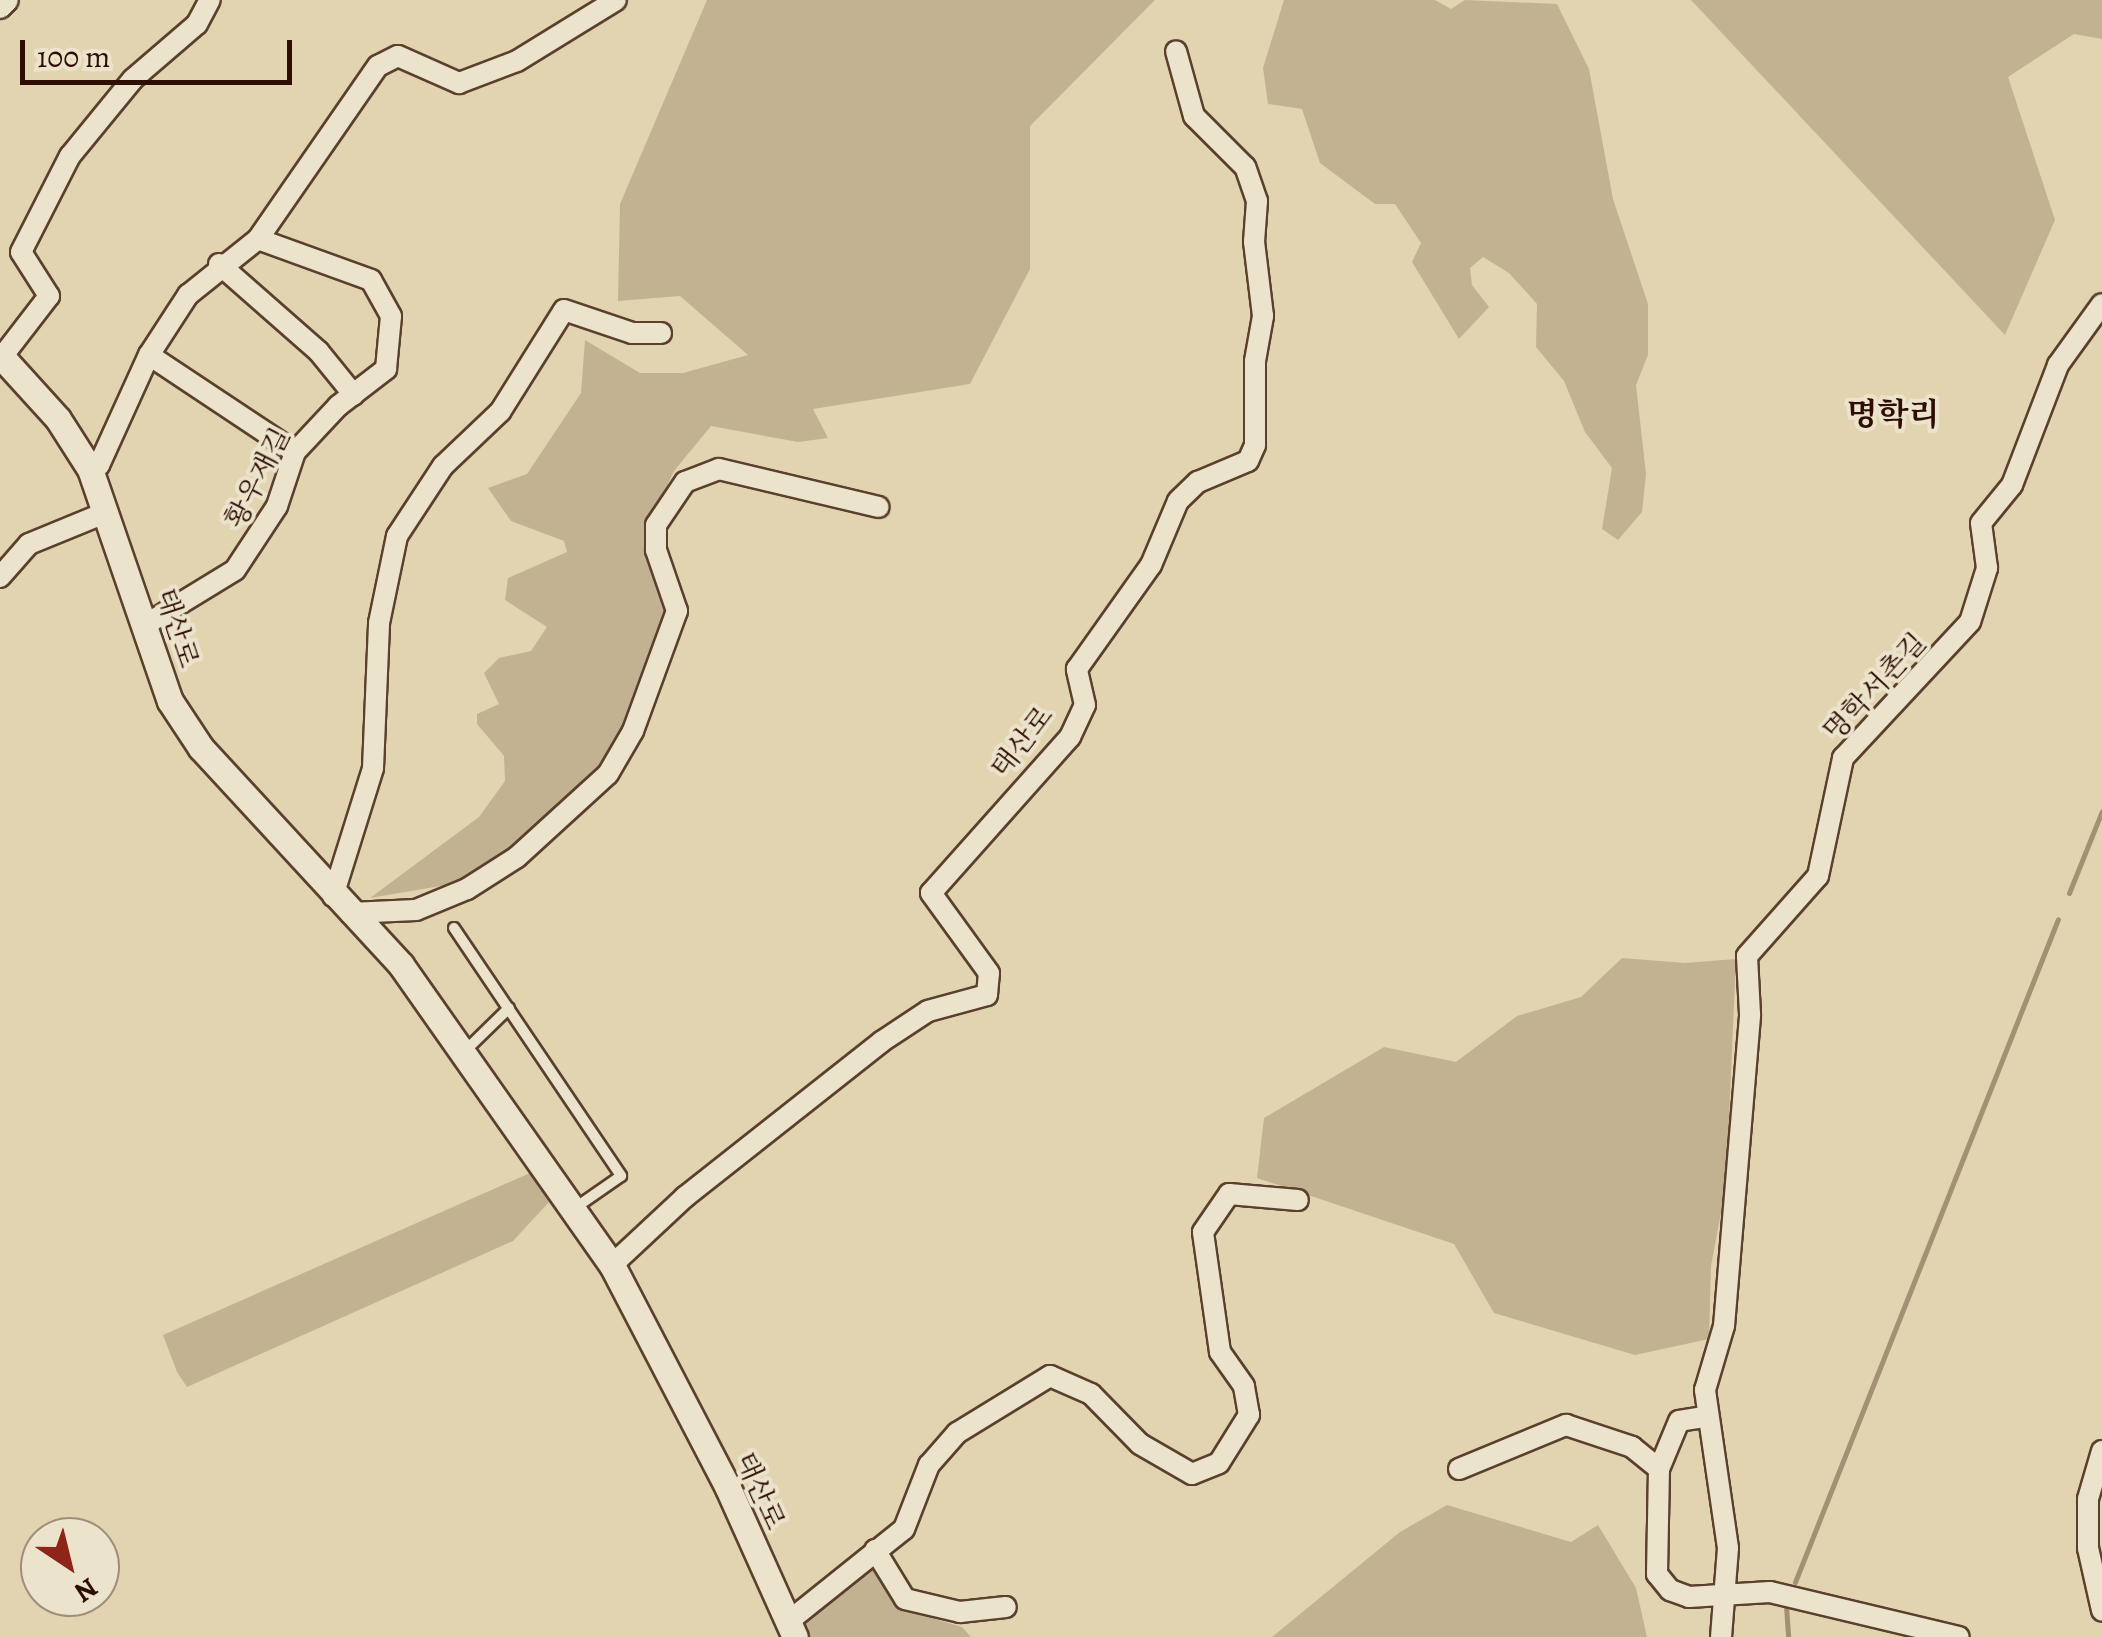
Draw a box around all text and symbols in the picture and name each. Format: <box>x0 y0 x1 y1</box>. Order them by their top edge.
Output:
scale bar <box>25 20 298 82</box>
text: 100 m <box>37 37 110 77</box>
district label: 명학리 <box>1847 395 1939 433</box>
street label: 황우재길 <box>218 422 298 534</box>
street label: 태산로 <box>148 584 206 672</box>
street label: 명학서촌길 <box>1817 626 1933 748</box>
street label: 태산로 <box>984 700 1060 784</box>
street label: 태산로 <box>728 1447 792 1535</box>
north arrow <box>20 1517 120 1617</box>
text: N <box>67 1569 105 1611</box>

